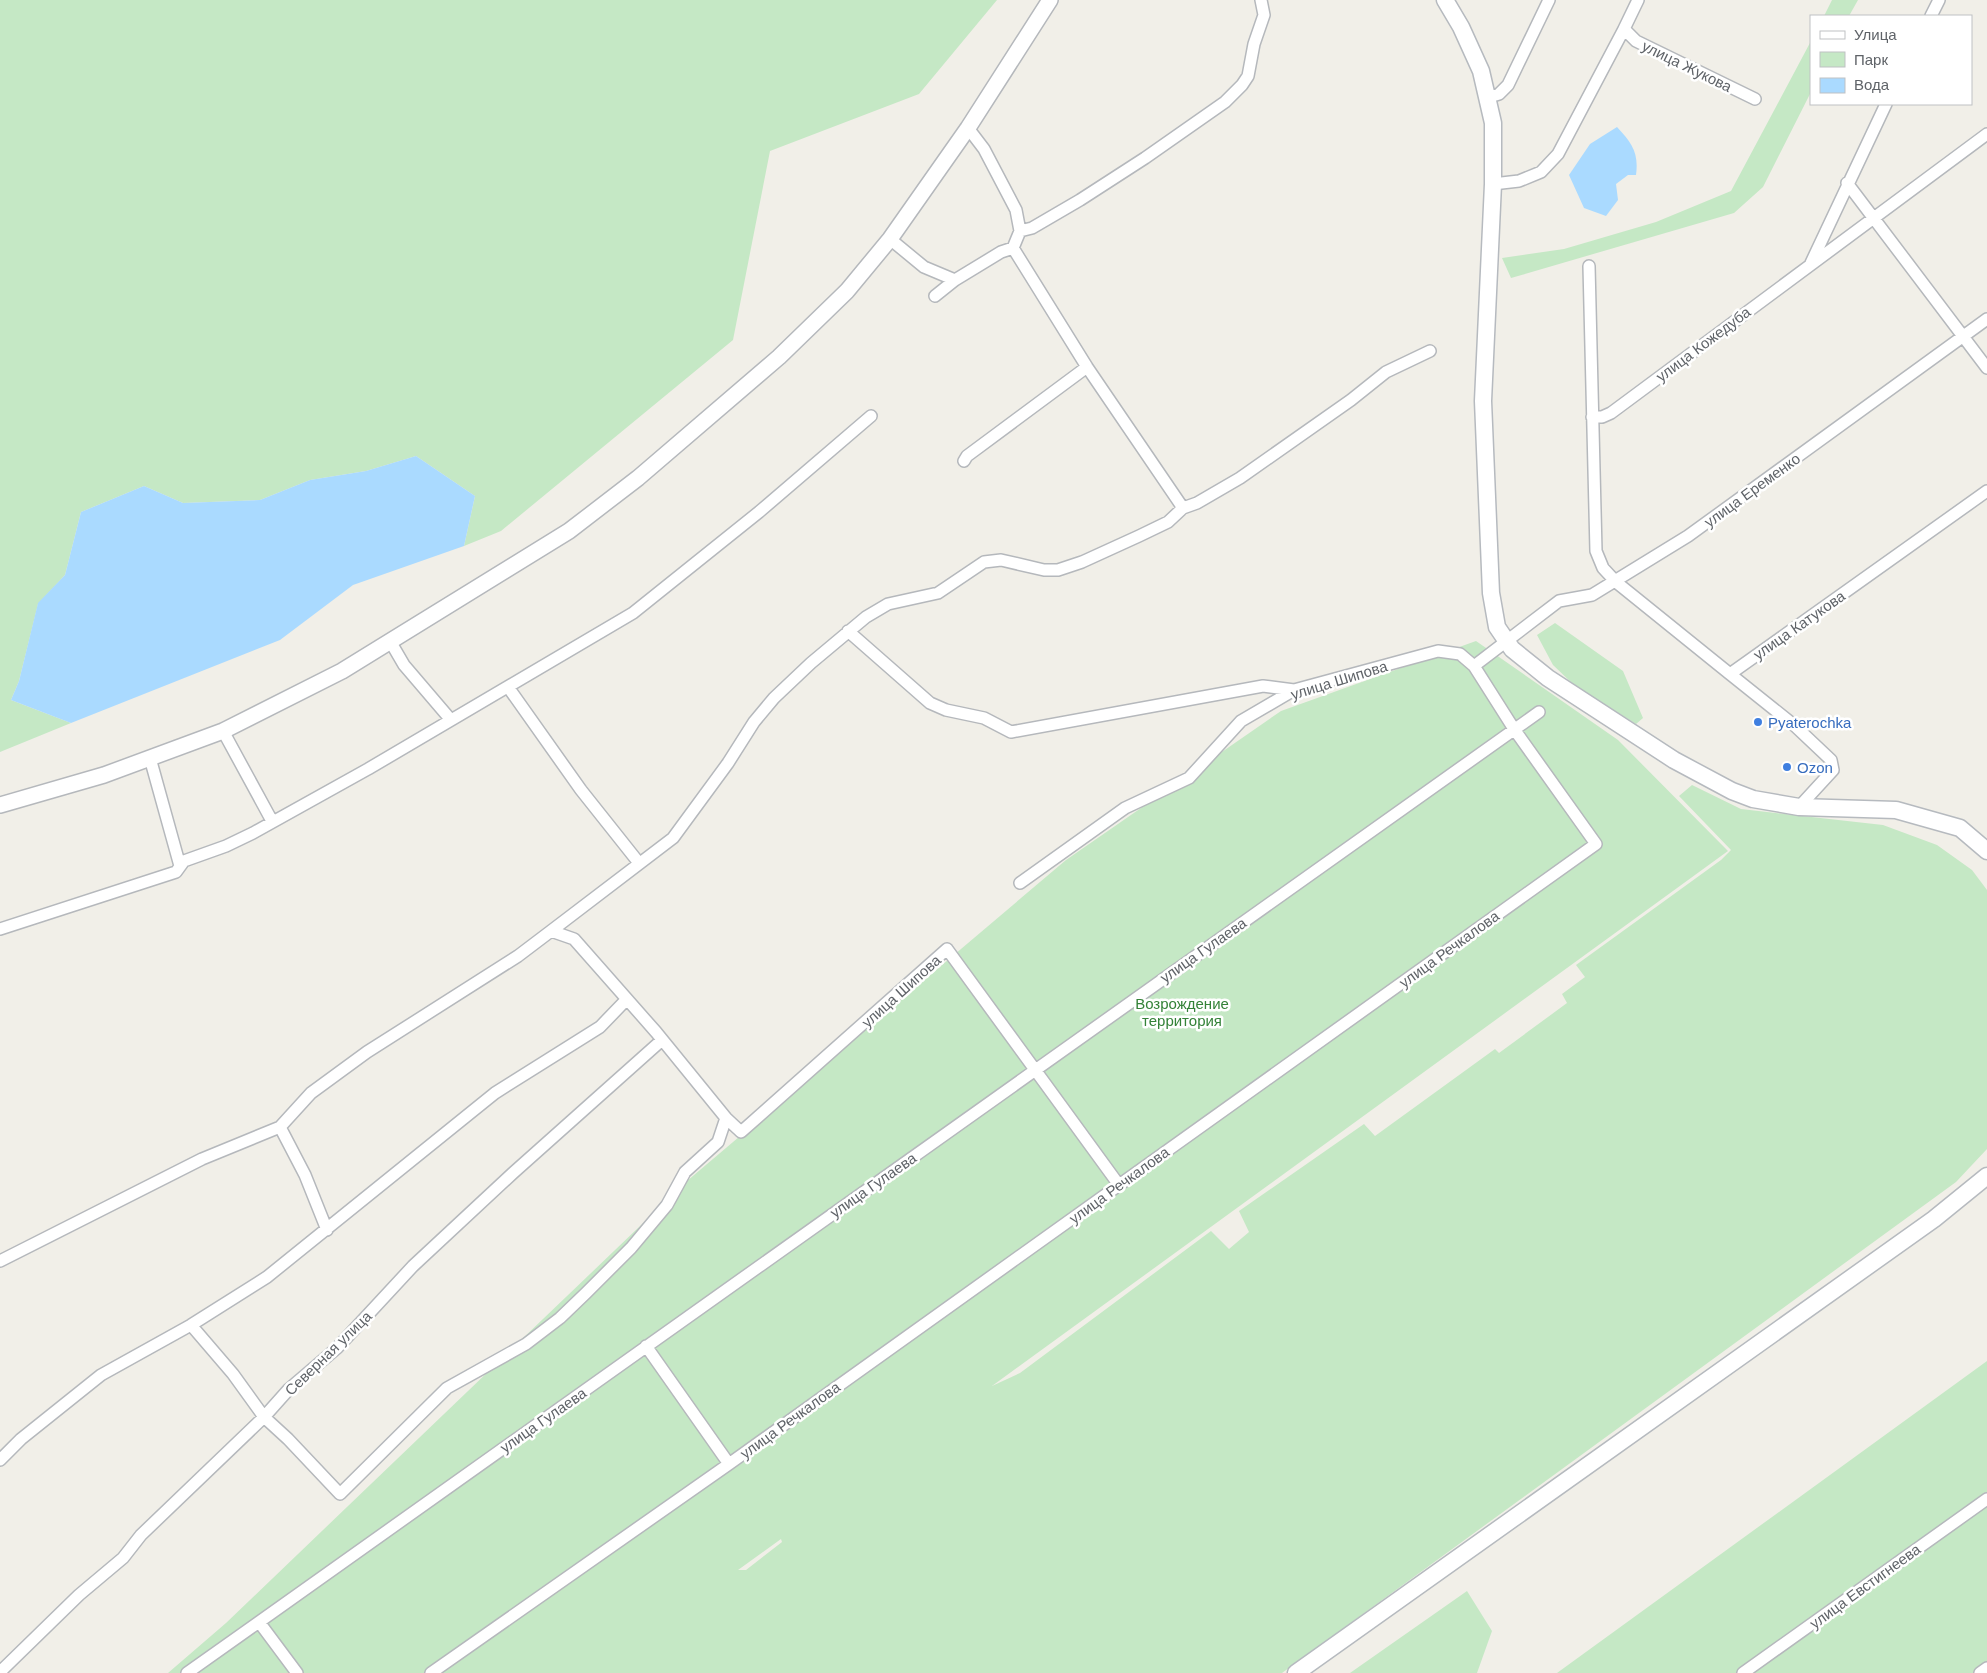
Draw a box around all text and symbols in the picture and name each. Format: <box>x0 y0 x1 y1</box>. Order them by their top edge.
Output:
legend <box>1810 15 1972 105</box>
text: Улица <box>1854 26 1897 43</box>
street label: улица Жукова <box>1639 37 1735 95</box>
text: Парк <box>1854 51 1888 68</box>
text: Вода <box>1854 76 1890 93</box>
street label: улица Кожедуба <box>1653 303 1754 385</box>
street label: улица Еременко <box>1701 450 1803 530</box>
street label: улица Катукова <box>1750 587 1849 663</box>
street label: улица Шипова <box>1289 657 1390 703</box>
place label: Pyaterochka <box>1768 714 1852 731</box>
marker: Pyaterochka <box>1752 716 1764 728</box>
place label: Ozon <box>1797 759 1833 776</box>
marker: Ozon <box>1781 761 1793 773</box>
street label: улица Речкалова <box>1396 907 1503 991</box>
street label: улица Гулаева <box>1157 914 1250 986</box>
street label: улица Шипова <box>858 951 944 1031</box>
park label: Возрождение территория <box>1135 995 1229 1029</box>
street label: улица Речкалова <box>1066 1143 1173 1227</box>
street label: улица Гулаева <box>827 1149 920 1221</box>
street label: Северная улица <box>281 1307 375 1399</box>
street label: улица Речкалова <box>737 1378 844 1462</box>
street label: улица Гулаева <box>497 1384 590 1456</box>
street label: улица Евстигнеева <box>1806 1540 1924 1632</box>

